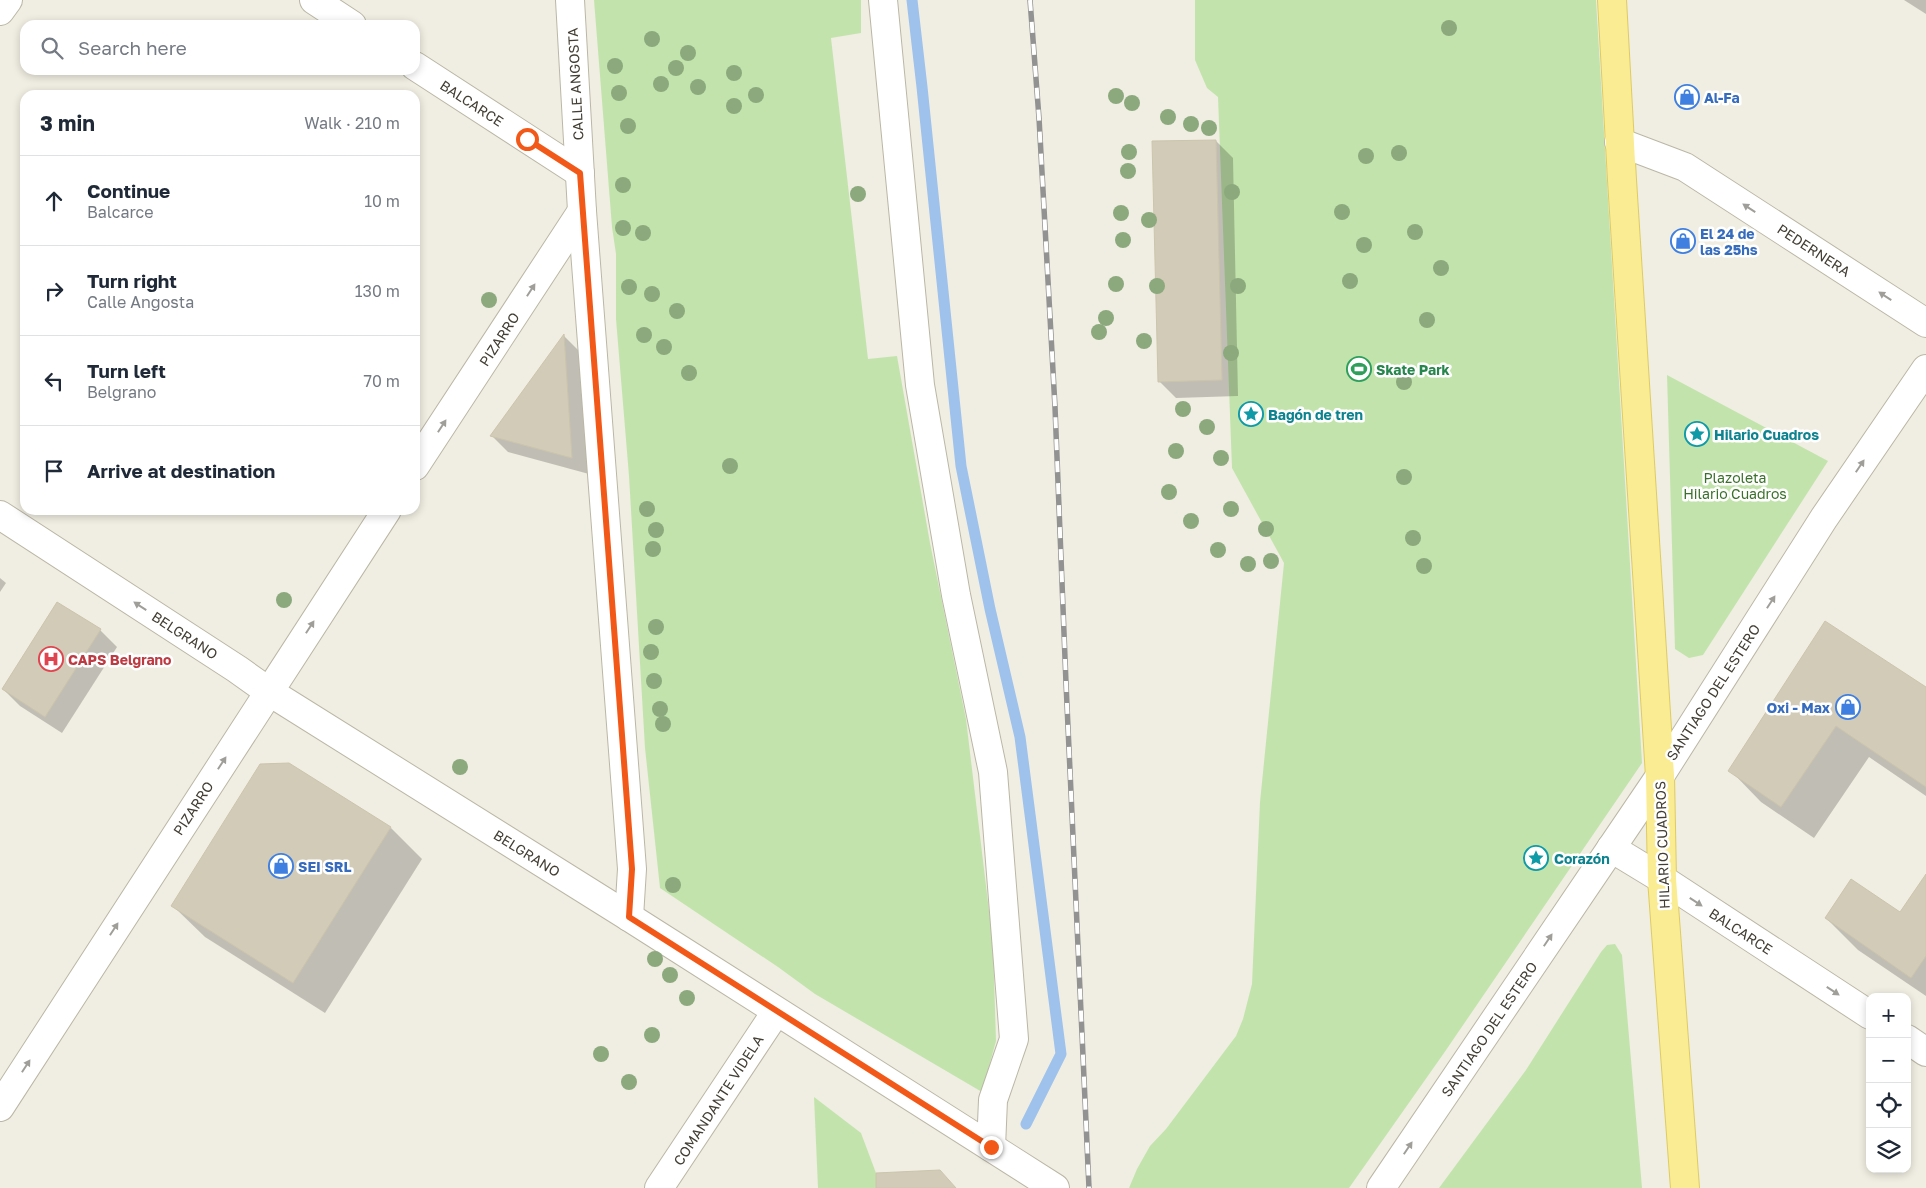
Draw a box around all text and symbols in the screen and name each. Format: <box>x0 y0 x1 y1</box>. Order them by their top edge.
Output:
search box <box>20 20 420 75</box>
street label: CALLE ANGOSTA <box>564 27 586 141</box>
icon: search <box>38 34 66 62</box>
text: Search here <box>78 36 187 59</box>
street label: BALCARCE <box>437 76 507 130</box>
shop icon: Al-Fa <box>1674 84 1700 110</box>
place label: Al-Fa <box>1704 89 1740 106</box>
text: 3 min <box>40 110 95 136</box>
text: Walk · 210 m <box>304 113 400 133</box>
route start <box>516 128 539 151</box>
text: Continue <box>87 179 170 202</box>
icon: ahead <box>40 187 68 215</box>
text: 10 m <box>364 191 400 211</box>
text: Balcarce <box>87 202 154 222</box>
one-way arrow <box>1742 203 1755 213</box>
street label: PEDERNERA <box>1774 220 1854 280</box>
place label: El 24 de las 25hs <box>1700 225 1758 258</box>
shop icon: El 24 de las 25hs <box>1670 228 1696 254</box>
text: Turn right <box>87 269 177 292</box>
icon: right <box>40 277 68 305</box>
text: 130 m <box>355 281 400 301</box>
one-way arrow <box>526 283 535 296</box>
one-way arrow <box>1878 291 1892 301</box>
text: Calle Angosta <box>87 292 194 312</box>
street label: PIZARRO <box>475 309 523 369</box>
sports icon: Skate Park <box>1346 356 1372 382</box>
text: Turn left <box>87 359 166 382</box>
place label: Skate Park <box>1376 361 1450 378</box>
icon: left <box>40 367 68 395</box>
text: 70 m <box>363 371 400 391</box>
text: Belgrano <box>87 382 156 402</box>
place icon: Bagón de tren <box>1238 401 1264 427</box>
place label: Bagón de tren <box>1268 406 1363 423</box>
one-way arrow <box>437 419 446 432</box>
place icon: Hilario Cuadros <box>1684 421 1710 447</box>
place label: Hilario Cuadros <box>1714 426 1819 443</box>
icon: arrive <box>40 457 68 485</box>
text: Arrive at destination <box>87 459 275 482</box>
one-way arrow <box>1855 459 1865 473</box>
park label: Plazoleta Hilario Cuadros <box>1683 469 1787 502</box>
one-way arrow <box>1766 595 1776 609</box>
one-way arrow <box>133 601 147 611</box>
street label: BELGRANO <box>149 607 221 663</box>
one-way arrow <box>305 620 315 634</box>
street label: SANTIAGO DEL ESTERO <box>1663 621 1763 763</box>
hospital icon: CAPS Belgrano <box>38 646 64 672</box>
place label: CAPS Belgrano <box>68 651 171 668</box>
shop icon: Oxi - Max <box>1835 694 1861 720</box>
place label: Oxi - Max <box>1766 699 1830 716</box>
one-way arrow <box>217 757 226 770</box>
street label: PIZARRO <box>169 778 217 838</box>
street label: HILARIO CUADROS <box>1651 781 1673 909</box>
street label: BELGRANO <box>491 826 563 880</box>
place icon: Corazón <box>1523 845 1549 871</box>
place label: Corazón <box>1554 850 1610 867</box>
shop icon: SEI SRL <box>268 853 294 879</box>
place label: SEI SRL <box>298 858 351 875</box>
one-way arrow <box>1690 897 1703 907</box>
street label: BALCARCE <box>1706 904 1776 958</box>
one-way arrow <box>110 923 119 936</box>
one-way arrow <box>1544 934 1553 947</box>
street label: SANTIAGO DEL ESTERO <box>1437 958 1541 1100</box>
one-way arrow <box>1826 986 1839 995</box>
map controls <box>1866 993 1911 1173</box>
button: + <box>1866 993 1911 1038</box>
street label: COMANDANTE VIDELA <box>669 1031 767 1168</box>
button: − <box>1866 1038 1911 1083</box>
one-way arrow <box>22 1059 31 1073</box>
button: locate <box>1866 1083 1911 1128</box>
button: layers <box>1866 1128 1911 1173</box>
route end <box>980 1136 1003 1159</box>
one-way arrow <box>1404 1141 1413 1154</box>

